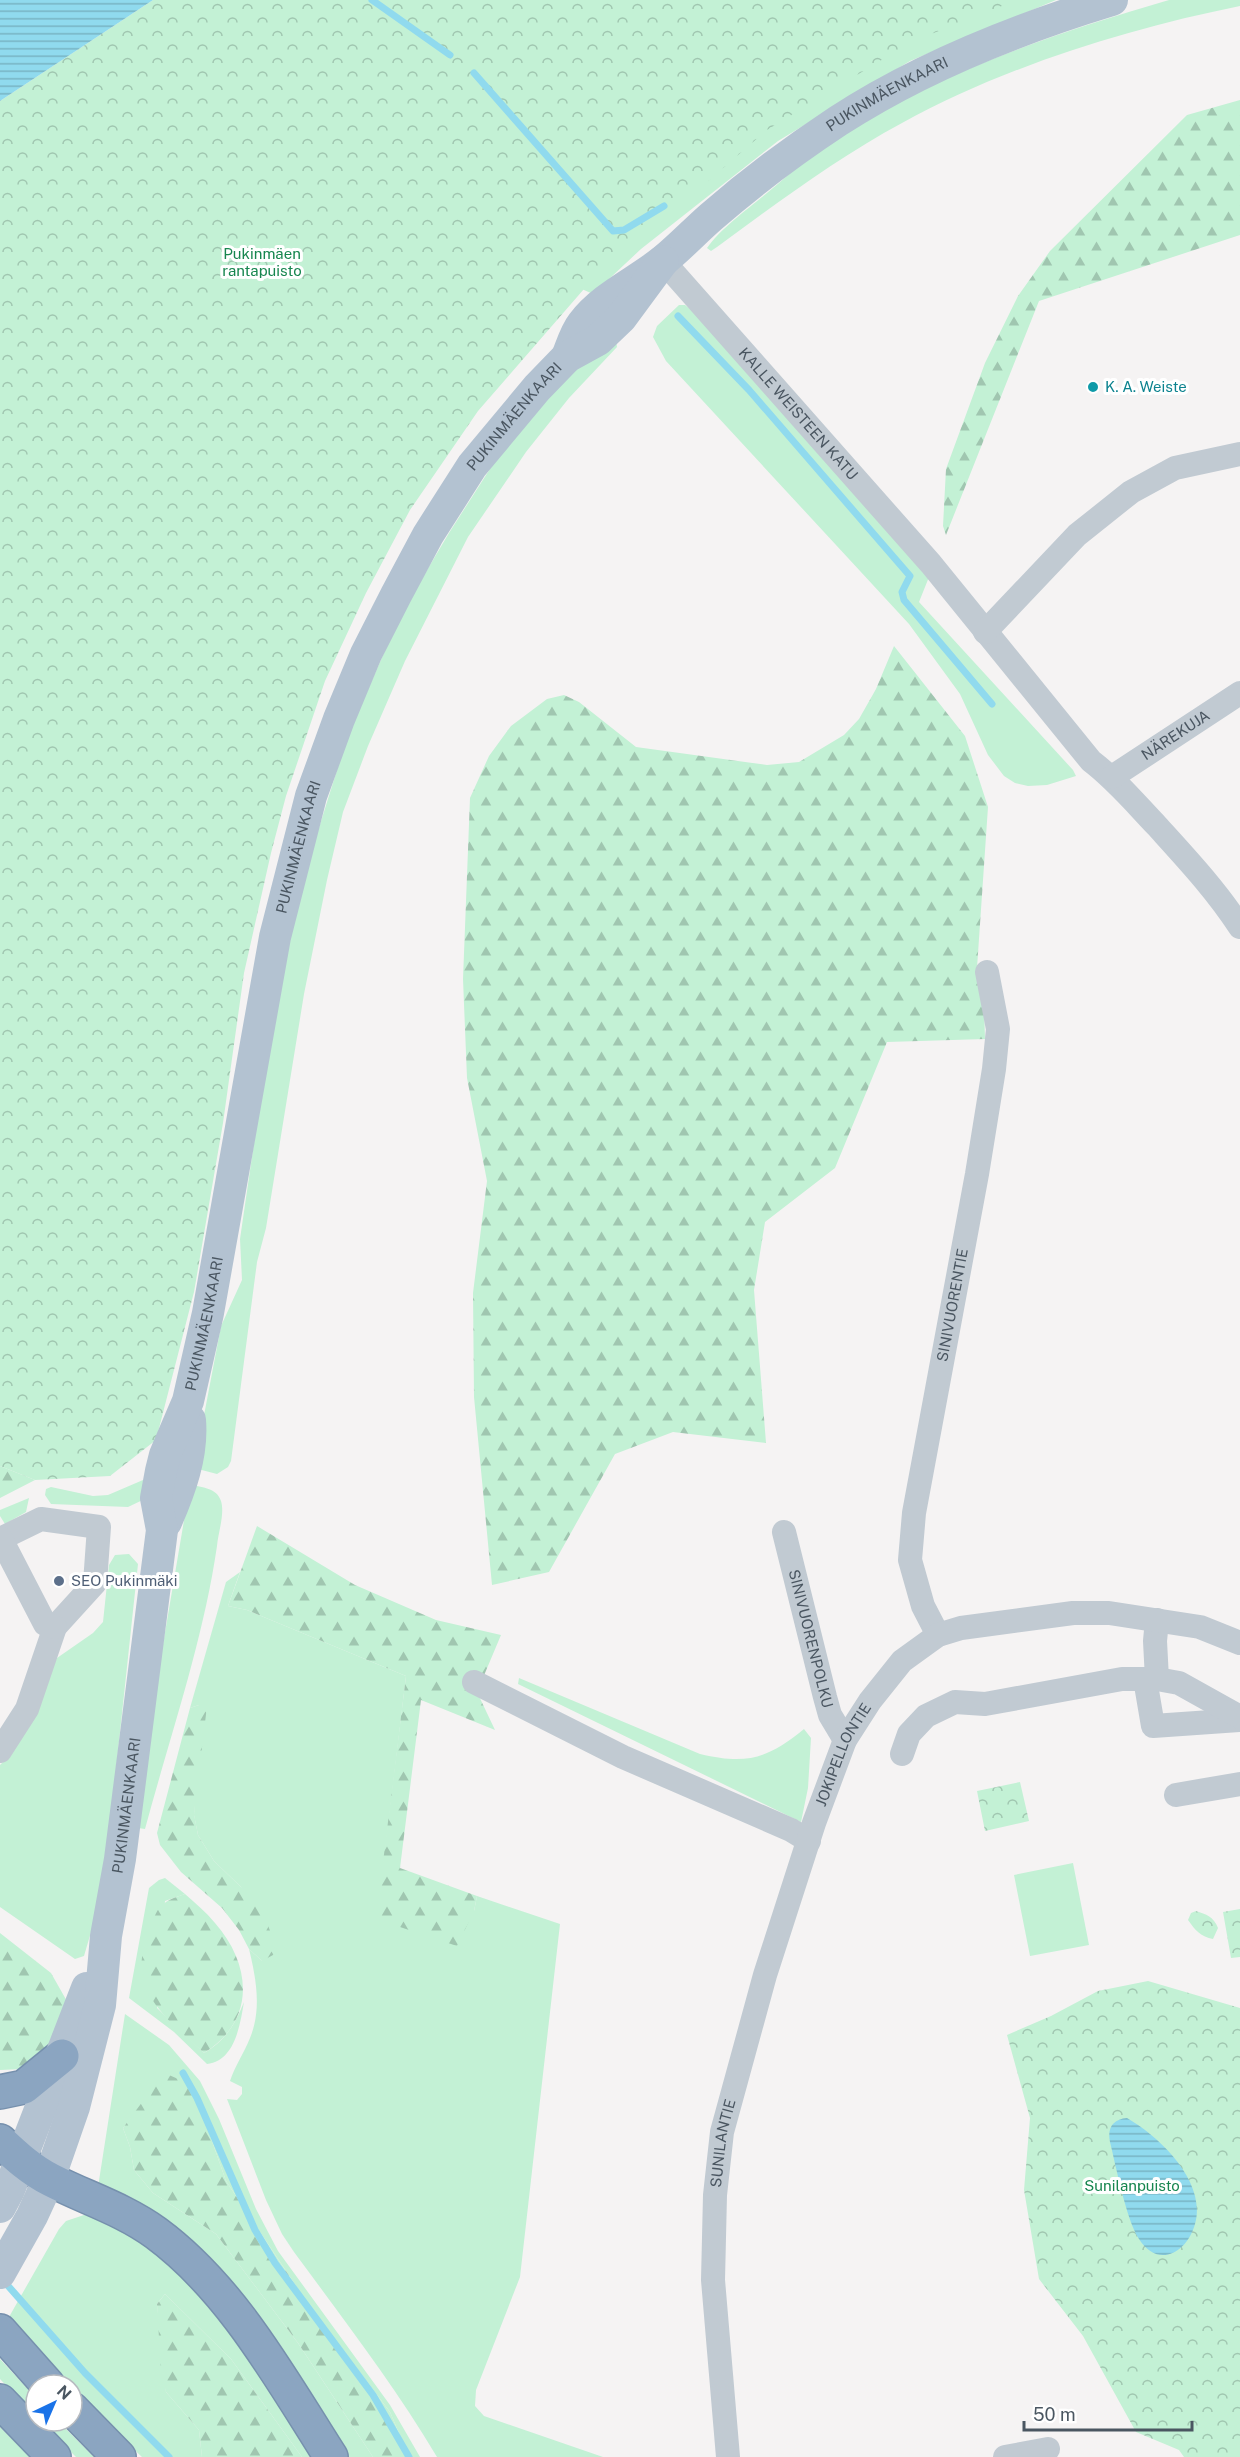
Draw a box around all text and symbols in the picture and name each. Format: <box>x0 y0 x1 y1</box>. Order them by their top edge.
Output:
street label: PUKINMÄENKAARI <box>823 53 951 134</box>
park label: Pukinmäen rantapuisto <box>222 245 302 279</box>
street label: KALLE WEISTEEN KATU <box>736 344 861 483</box>
street label: PUKINMÄENKAARI <box>463 359 565 474</box>
place label: K. A. Weiste <box>1105 378 1187 395</box>
marker: K. A. Weiste <box>1086 380 1100 394</box>
street label: NÄREKUJA <box>1138 706 1213 763</box>
street label: PUKINMÄENKAARI <box>272 778 324 915</box>
street label: SINIVUORENTIE <box>933 1247 971 1363</box>
street label: PUKINMÄENKAARI <box>182 1255 226 1392</box>
street label: SINIVUORENPOLKU <box>786 1568 837 1710</box>
place label: SEO Pukinmäki <box>71 1572 178 1589</box>
marker: SEO Pukinmäki <box>52 1574 66 1588</box>
street label: JOKIPELLONTIE <box>812 1700 874 1809</box>
street label: PUKINMÄENKAARI <box>109 1737 143 1875</box>
street label: SUNILANTIE <box>707 2097 739 2188</box>
park label: Sunilanpuisto <box>1084 2177 1180 2194</box>
north arrow <box>24 2373 84 2433</box>
text: N <box>53 2381 75 2404</box>
scale bar <box>1024 2394 1192 2432</box>
text: 50 m <box>1033 2404 1076 2425</box>

